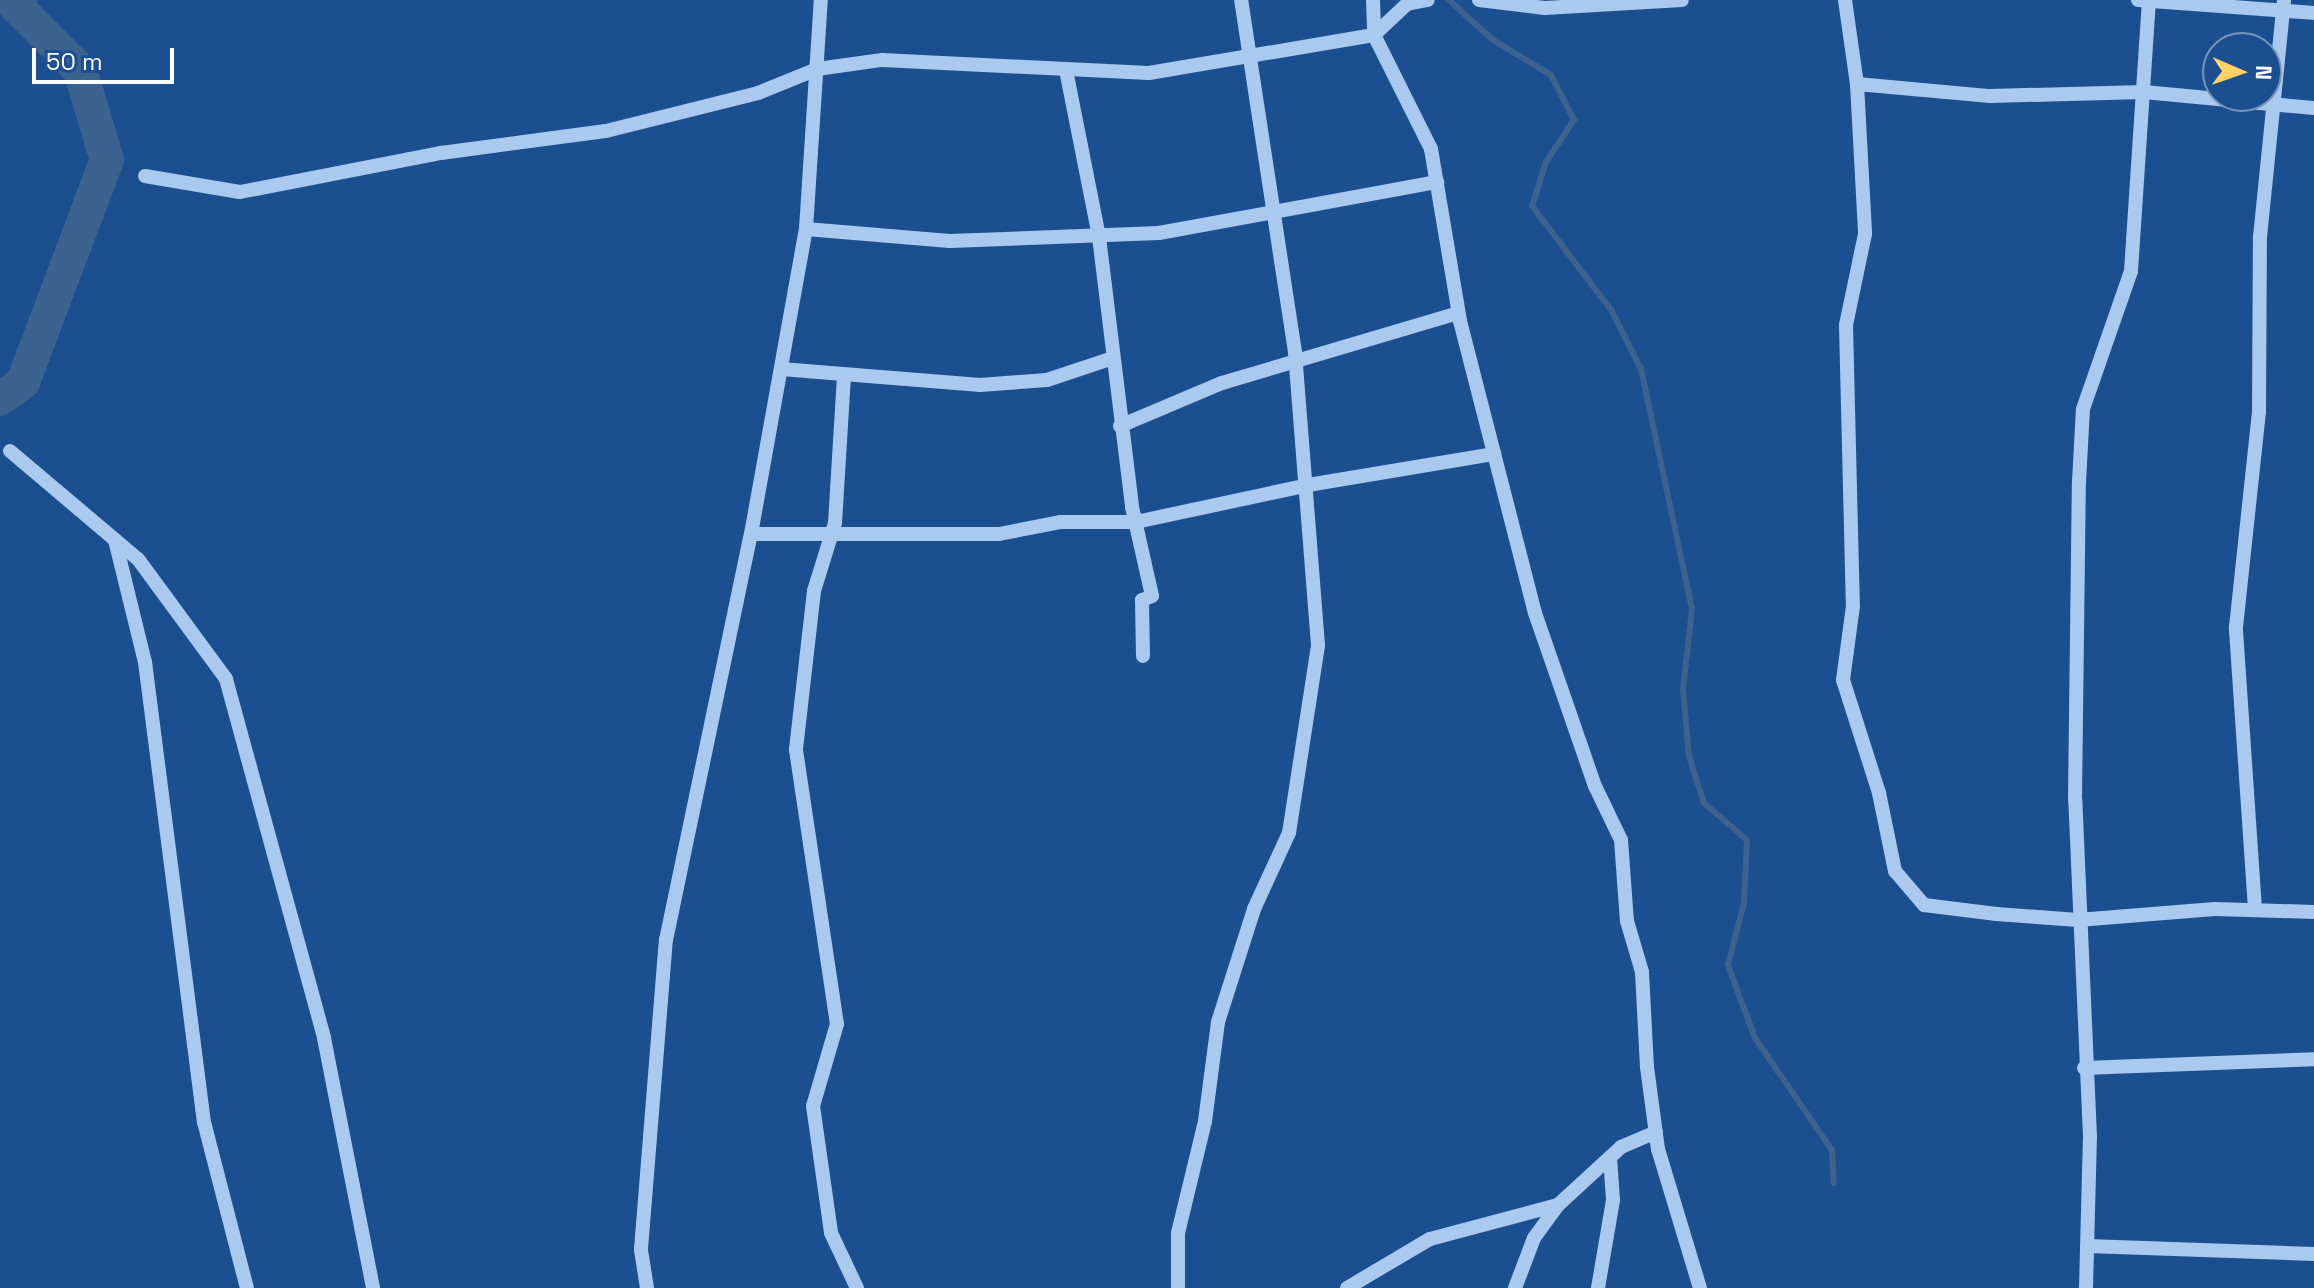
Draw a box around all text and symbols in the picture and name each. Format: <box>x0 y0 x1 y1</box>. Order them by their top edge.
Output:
scale bar <box>36 32 178 82</box>
north arrow <box>2202 32 2282 112</box>
text: 50 m <box>46 46 103 77</box>
text: N <box>2250 65 2278 81</box>

